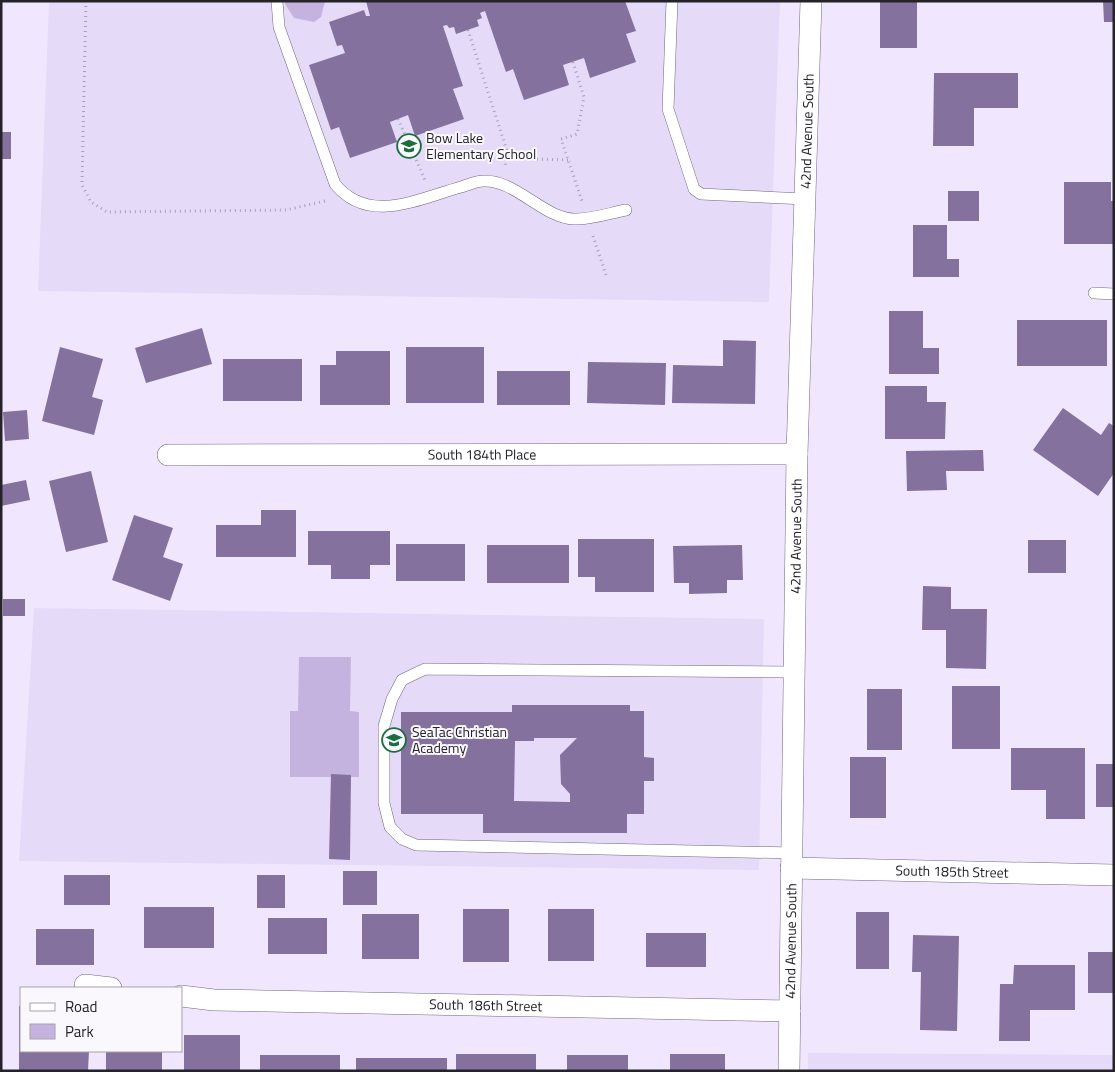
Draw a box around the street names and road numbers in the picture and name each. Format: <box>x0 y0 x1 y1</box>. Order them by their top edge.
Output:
street label: 42nd Avenue South <box>794 73 819 189</box>
street label: South 184th Place <box>428 443 536 465</box>
street label: 42nd Avenue South <box>784 478 807 594</box>
street label: South 185th Street <box>895 859 1009 883</box>
street label: 42nd Avenue South <box>779 883 801 999</box>
street label: South 186th Street <box>429 993 543 1016</box>

